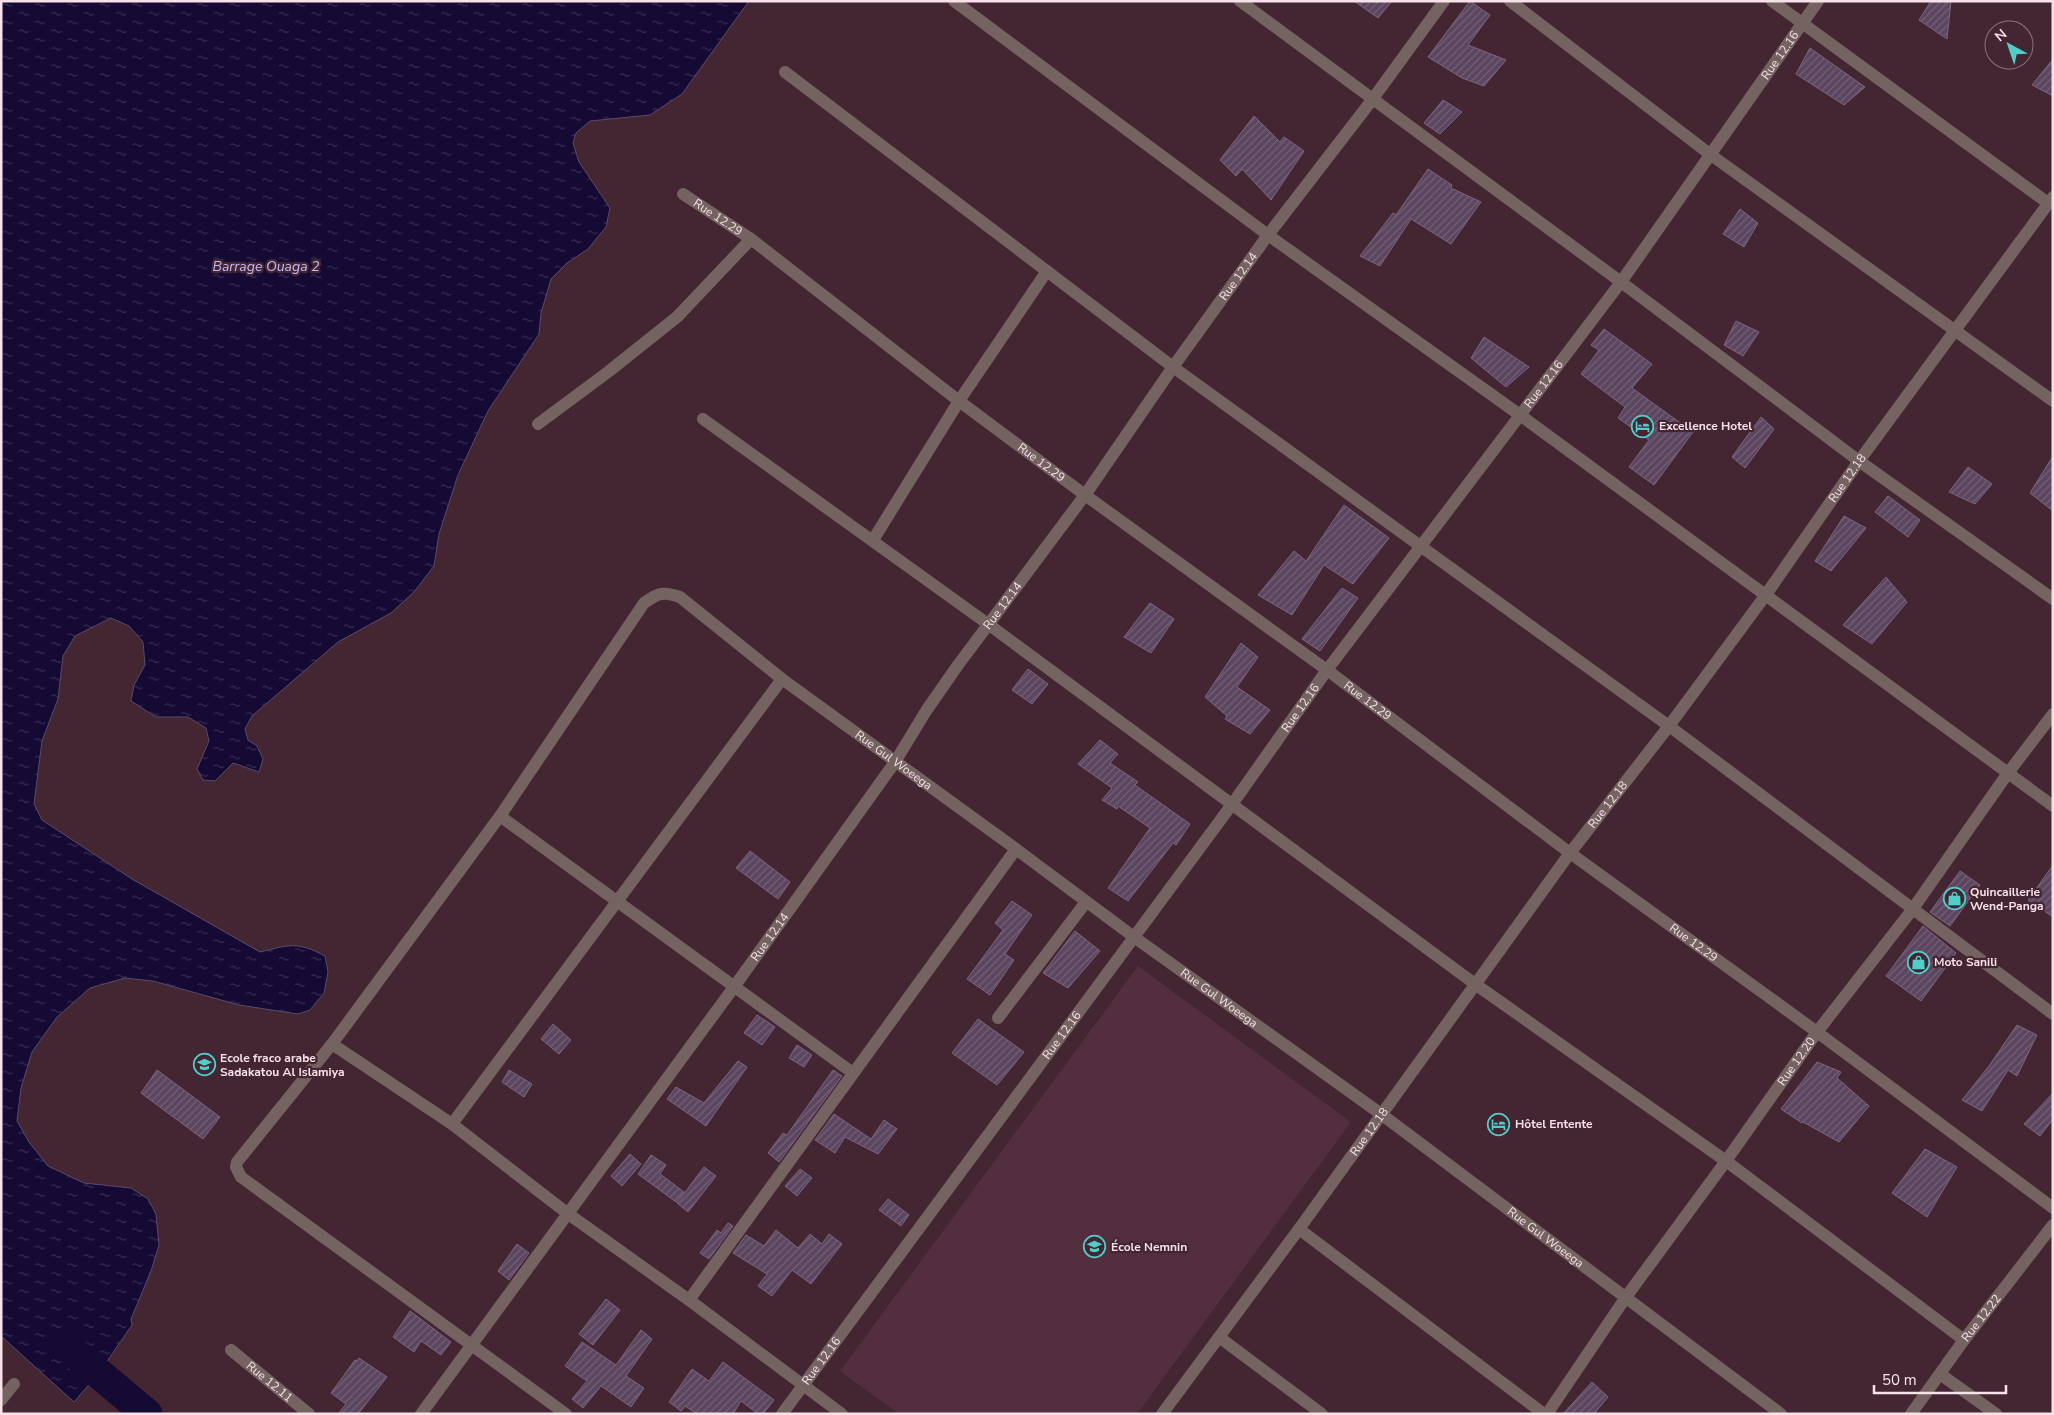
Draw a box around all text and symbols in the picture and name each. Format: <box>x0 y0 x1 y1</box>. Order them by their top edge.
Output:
north arrow <box>1984 20 2034 70</box>
text: N <box>1991 25 2011 46</box>
street label: Rue 12.16 <box>1757 28 1803 83</box>
street label: Rue 12.29 <box>690 195 746 239</box>
street label: Rue 12.14 <box>1215 249 1261 304</box>
water label: Barrage Ouaga 2 <box>212 257 320 276</box>
street label: Rue 12.16 <box>1520 357 1567 411</box>
hotel icon: Excellence Hotel <box>1631 414 1655 438</box>
place label: Excellence Hotel <box>1659 418 1752 434</box>
street label: Rue 12.29 <box>1014 439 1069 486</box>
street label: Rue 12.18 <box>1825 451 1870 506</box>
street label: Rue 12.14 <box>979 578 1026 633</box>
street label: Rue 12.29 <box>1341 677 1395 724</box>
street label: Rue 12.16 <box>1278 680 1323 735</box>
street label: Rue Gul Woeega <box>852 727 935 794</box>
street label: Rue 12.18 <box>1584 778 1631 832</box>
place label: Quincaillerie Wend-Panga <box>1970 884 2043 914</box>
shop icon: Quincaillerie Wend-Panga <box>1942 887 1966 911</box>
street label: Rue 12.14 <box>747 910 793 964</box>
street label: Rue 12.29 <box>1666 920 1721 965</box>
shop icon: Moto Sanili <box>1906 950 1930 974</box>
place label: Moto Sanili <box>1934 954 1997 970</box>
street label: Rue Gul Woeega <box>1177 965 1261 1031</box>
street label: Rue 12.16 <box>1039 1008 1085 1062</box>
street label: Rue 12.20 <box>1774 1034 1819 1089</box>
place label: Ecole fraco arabe Sadakatou Al Islamiya <box>220 1050 344 1080</box>
school or university icon: Ecole fraco arabe Sadakatou Al Islamiya <box>192 1053 216 1077</box>
street label: Rue 12.18 <box>1346 1104 1392 1159</box>
hotel icon: Hôtel Entente <box>1487 1112 1511 1136</box>
place label: Hôtel Entente <box>1515 1116 1593 1132</box>
street label: Rue Gul Woeega <box>1504 1204 1587 1271</box>
school or university icon: École Nemnin <box>1083 1235 1107 1259</box>
place label: École Nemnin <box>1111 1239 1187 1255</box>
street label: Rue 12.22 <box>1958 1291 2005 1345</box>
street label: Rue 12.16 <box>798 1334 844 1388</box>
street label: Rue 12.11 <box>243 1358 296 1406</box>
scale bar <box>1874 1362 2006 1394</box>
text: 50 m <box>1882 1370 1917 1390</box>

